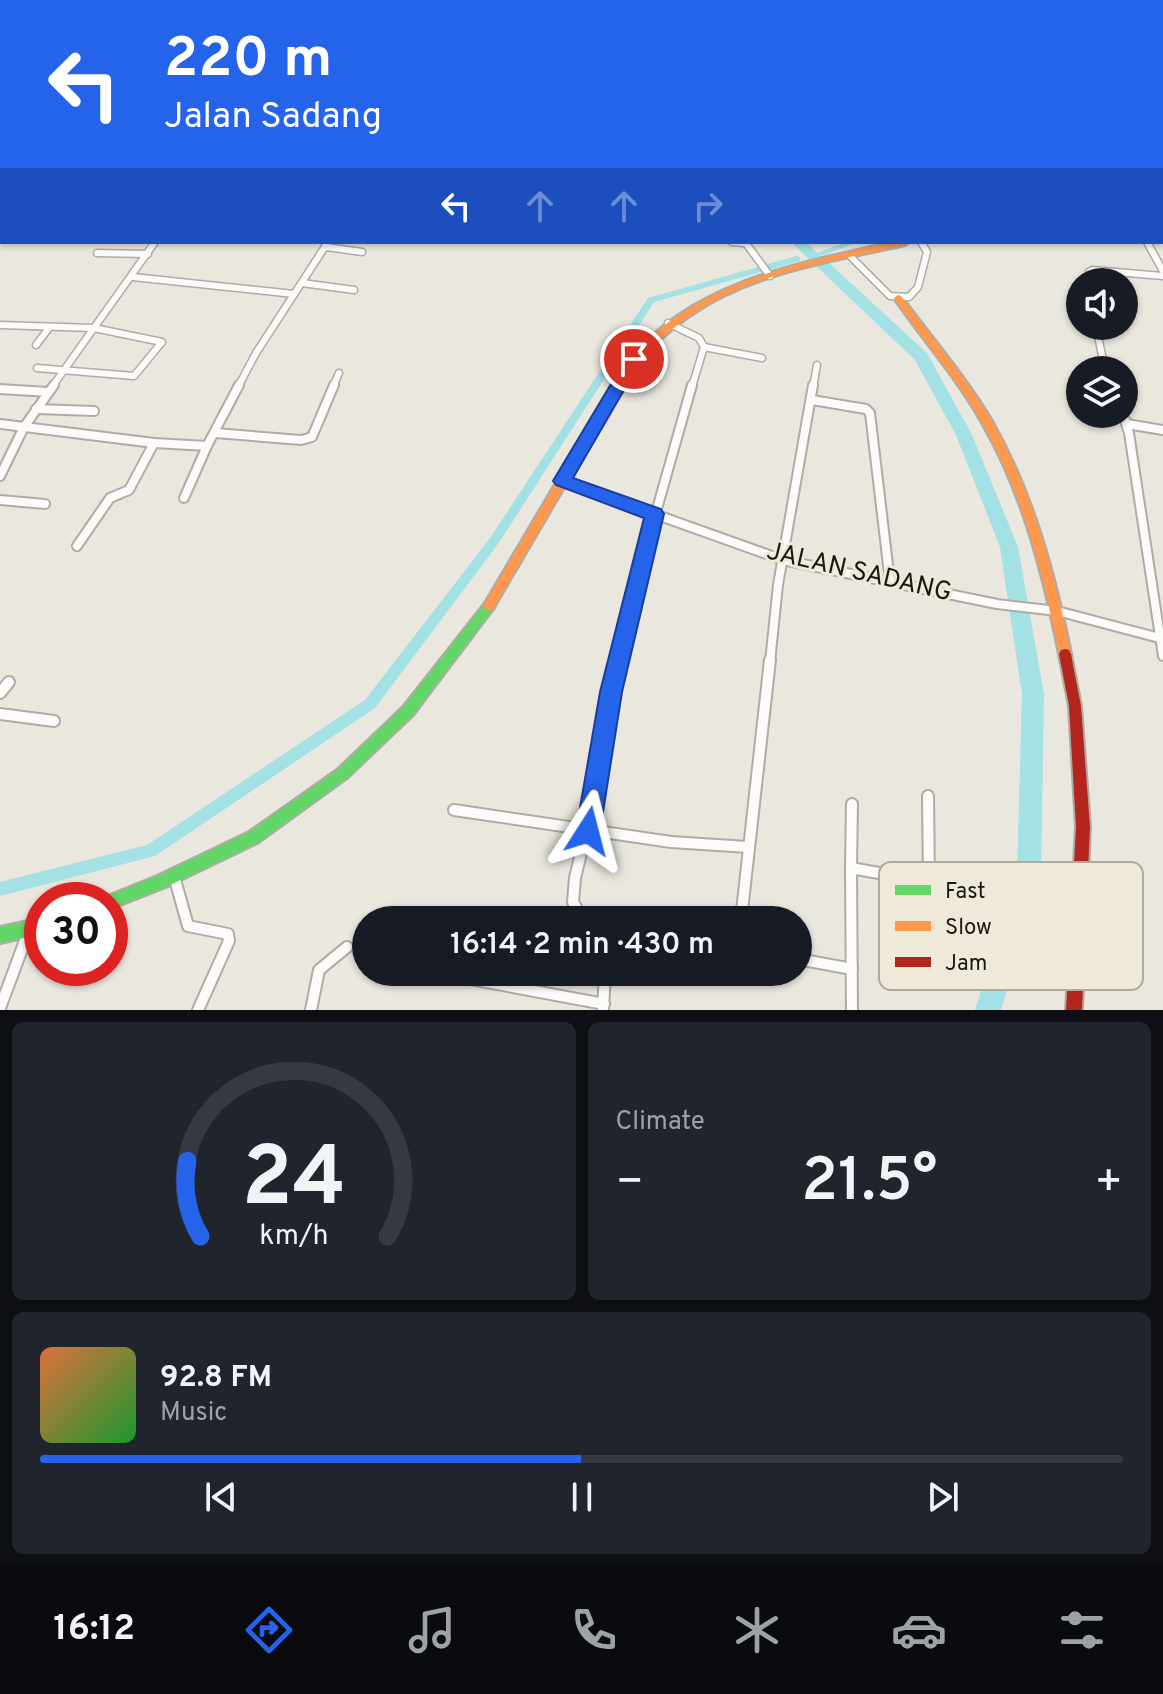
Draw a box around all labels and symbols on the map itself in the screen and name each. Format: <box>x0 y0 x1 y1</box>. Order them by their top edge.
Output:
pin <box>600 325 668 393</box>
street label: JALAN SADANG <box>763 536 955 610</box>
position arrow <box>546 789 630 873</box>
legend <box>879 862 1143 990</box>
text: Fast <box>945 879 986 906</box>
speed limit sign: 30 <box>24 882 128 986</box>
text: Slow <box>945 915 992 942</box>
text: Jam <box>945 951 988 978</box>

